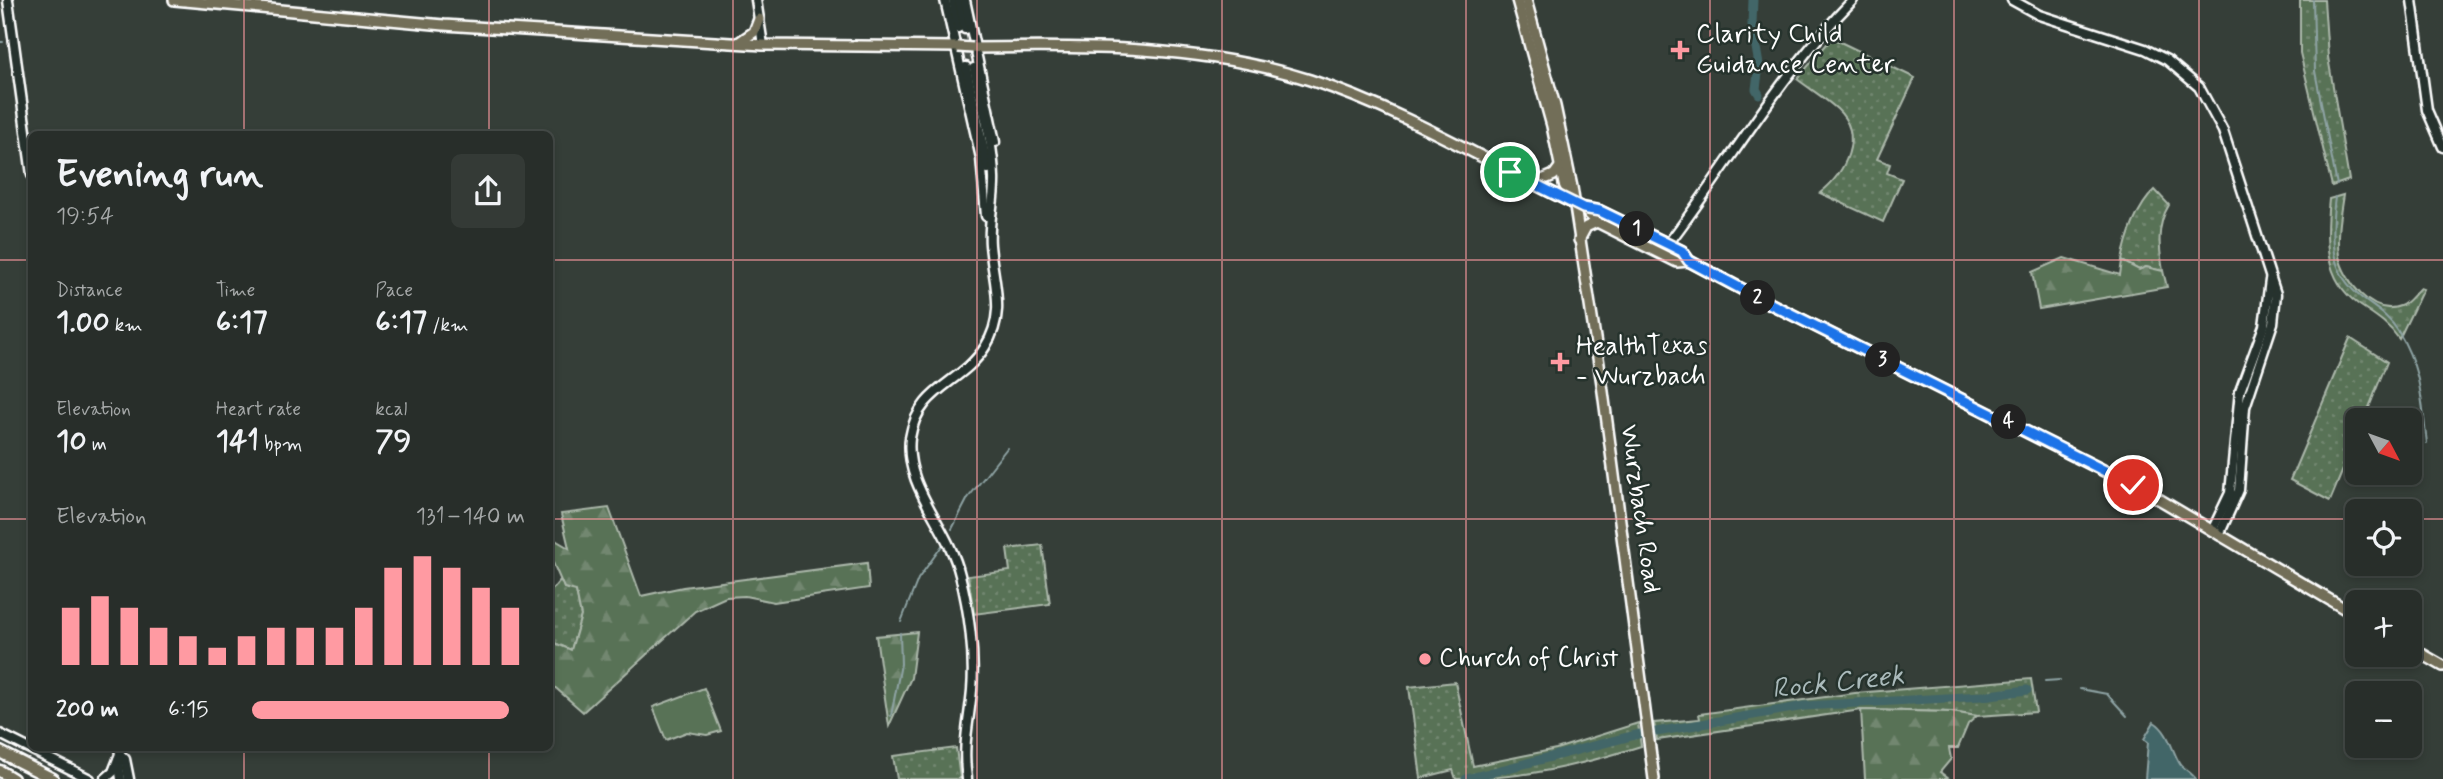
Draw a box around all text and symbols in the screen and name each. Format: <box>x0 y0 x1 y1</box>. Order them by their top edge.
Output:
place label: Clarity Child Guidance Center <box>1696 18 1895 82</box>
marker: Clarity Child Guidance Center <box>1670 40 1690 60</box>
pin <box>1480 142 1540 202</box>
text: Evening run <box>56 151 263 200</box>
icon: arrive <box>1491 153 1529 191</box>
button: share <box>451 154 525 228</box>
text: 19:54 <box>56 202 114 232</box>
pin: 1 <box>1620 212 1654 246</box>
text: 1 <box>1632 216 1641 241</box>
text: Distance <box>56 278 123 303</box>
text: Time <box>216 278 255 303</box>
text: Pace <box>375 278 413 303</box>
pin: 2 <box>1740 280 1776 316</box>
text: 2 <box>1753 285 1762 310</box>
text: 1.00 <box>56 303 110 342</box>
text: 6:17 <box>216 303 268 342</box>
text: 6:17 <box>375 303 427 342</box>
text: km <box>110 313 142 338</box>
text: /km <box>427 313 468 338</box>
place label: HealthTexas - Wurzbach <box>1576 330 1707 394</box>
pin: 3 <box>1866 342 1900 378</box>
text: 3 <box>1878 347 1887 372</box>
marker: HealthTexas - Wurzbach <box>1550 352 1570 372</box>
text: Elevation <box>56 397 131 422</box>
text: Heart rate <box>216 397 301 422</box>
text: kcal <box>375 397 407 422</box>
pin: 4 <box>1992 404 2026 440</box>
north arrow <box>2345 408 2422 485</box>
map controls <box>2345 408 2422 758</box>
text: 4 <box>2003 409 2014 434</box>
text: 10 <box>56 422 87 461</box>
text: 141 <box>216 422 259 461</box>
text: 79 <box>375 422 411 461</box>
street label: Wurzbach Road <box>1611 422 1669 596</box>
text: m <box>87 432 107 457</box>
text: bpm <box>259 432 302 457</box>
pin <box>2103 455 2163 515</box>
icon: check <box>2114 466 2152 504</box>
button: locate <box>2345 499 2422 576</box>
text: Elevation <box>56 502 147 532</box>
text: 131–140 m <box>416 502 525 532</box>
button: + <box>2345 590 2422 667</box>
place label: Church of Christ <box>1439 642 1619 676</box>
marker: Church of Christ <box>1417 651 1433 667</box>
water label: Rock Creek <box>1770 658 1906 708</box>
button: − <box>2345 681 2422 758</box>
text: 200 m <box>56 695 119 725</box>
text: 6:15 <box>168 695 208 725</box>

